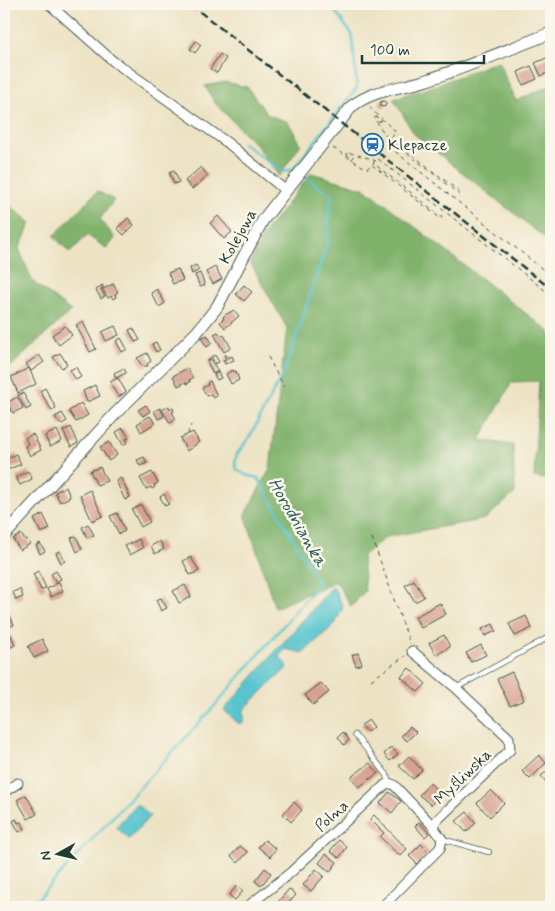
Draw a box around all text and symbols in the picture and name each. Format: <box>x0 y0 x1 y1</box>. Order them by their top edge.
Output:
scale bar <box>362 32 485 64</box>
text: 100 m <box>370 41 410 61</box>
station icon: Klepacze <box>360 132 384 156</box>
place label: Klepacze <box>388 135 448 156</box>
street label: Kolejowa <box>215 206 262 268</box>
water label: Horodnianka <box>262 474 333 572</box>
street label: Myśliwska <box>430 744 496 810</box>
street label: Polna <box>311 795 353 837</box>
north arrow <box>32 828 82 878</box>
text: N <box>37 850 56 862</box>

